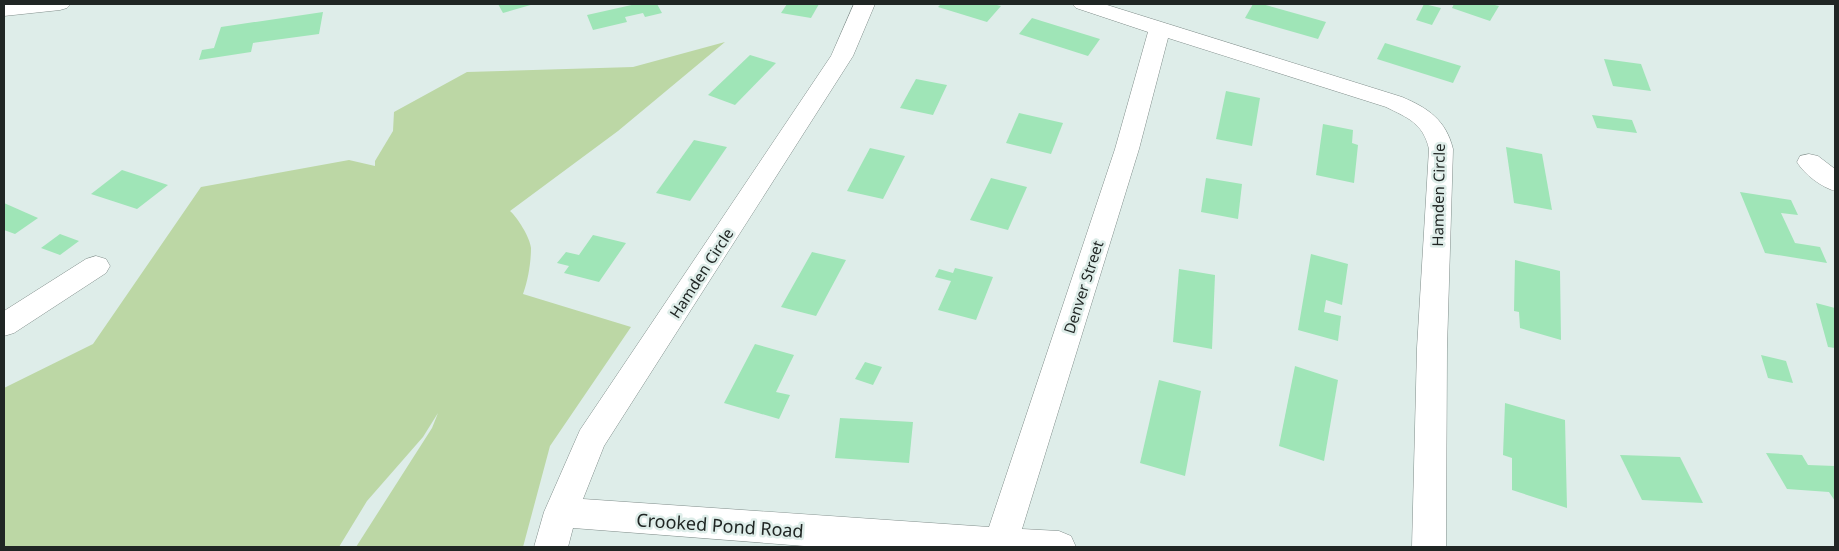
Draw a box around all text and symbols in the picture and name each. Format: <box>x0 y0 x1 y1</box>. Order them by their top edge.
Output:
street label: Hamden Circle <box>1427 143 1449 247</box>
street label: Hamden Circle <box>665 224 737 322</box>
street label: Denver Street <box>1059 237 1108 336</box>
street label: Crooked Pond Road <box>636 507 804 543</box>

